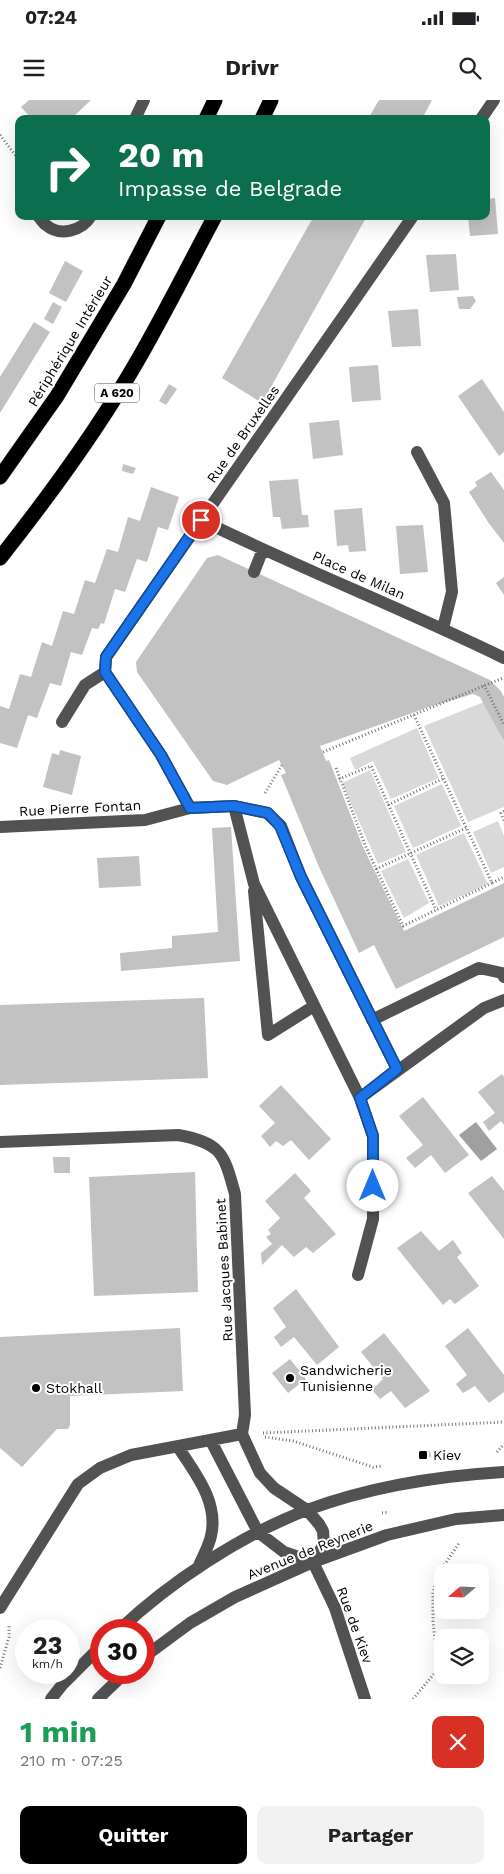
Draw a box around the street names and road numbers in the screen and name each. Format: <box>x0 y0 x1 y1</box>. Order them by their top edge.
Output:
street label: Périphérique Intérieur <box>25 273 116 409</box>
street label: Rue de Bruxelles <box>203 382 283 486</box>
road number: A 620 <box>94 384 140 402</box>
street label: Place de Milan <box>310 547 408 603</box>
street label: Rue Pierre Fontan <box>19 797 141 819</box>
street label: Rue Jacques Babinet <box>212 1198 236 1342</box>
street label: Avenue de Reynerie <box>245 1517 375 1583</box>
street label: Rue de Kiev <box>334 1585 377 1666</box>

